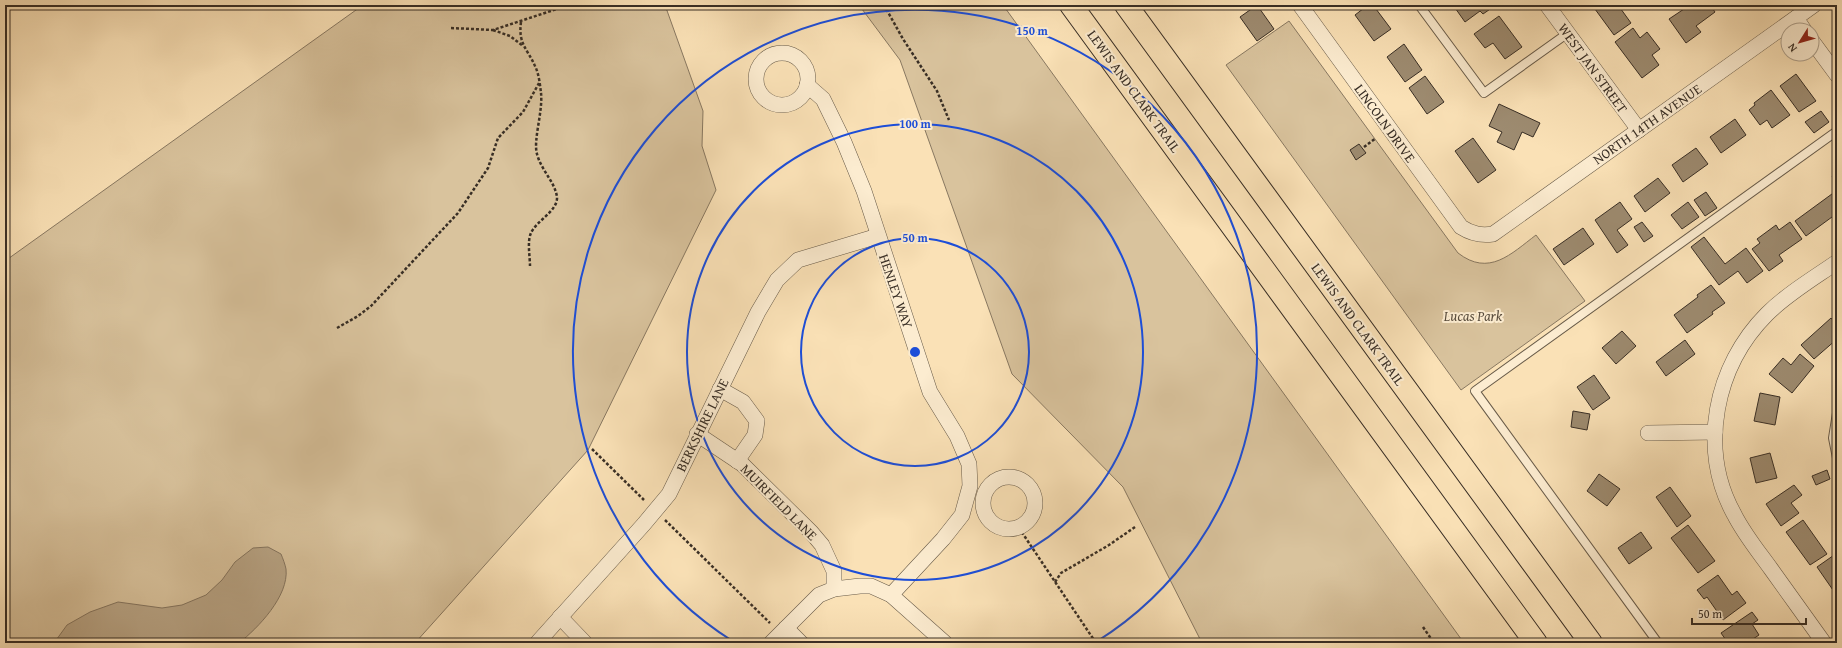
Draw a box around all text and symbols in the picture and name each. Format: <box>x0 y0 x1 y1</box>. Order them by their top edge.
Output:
street label: WEST JAN STREET <box>1554 19 1633 117</box>
text: 150 m <box>1016 22 1049 39</box>
north arrow <box>1780 22 1820 62</box>
street label: LEWIS AND CLARK TRAIL <box>1083 26 1185 157</box>
text: N <box>1783 40 1801 56</box>
street label: NORTH 14TH AVENUE <box>1589 79 1705 169</box>
street label: LINCOLN DRIVE <box>1350 80 1420 166</box>
text: 100 m <box>899 115 932 132</box>
text: 50 m <box>902 229 928 246</box>
street label: HENLEY WAY <box>874 251 918 331</box>
street label: LEWIS AND CLARK TRAIL <box>1307 259 1409 390</box>
park label: Lucas Park <box>1443 306 1503 326</box>
centre of rings <box>908 345 922 359</box>
street label: BERKSHIRE LANE <box>671 375 733 475</box>
street label: MUIRFIELD LANE <box>736 459 822 545</box>
scale bar <box>1692 600 1806 626</box>
text: 50 m <box>1698 605 1722 622</box>

